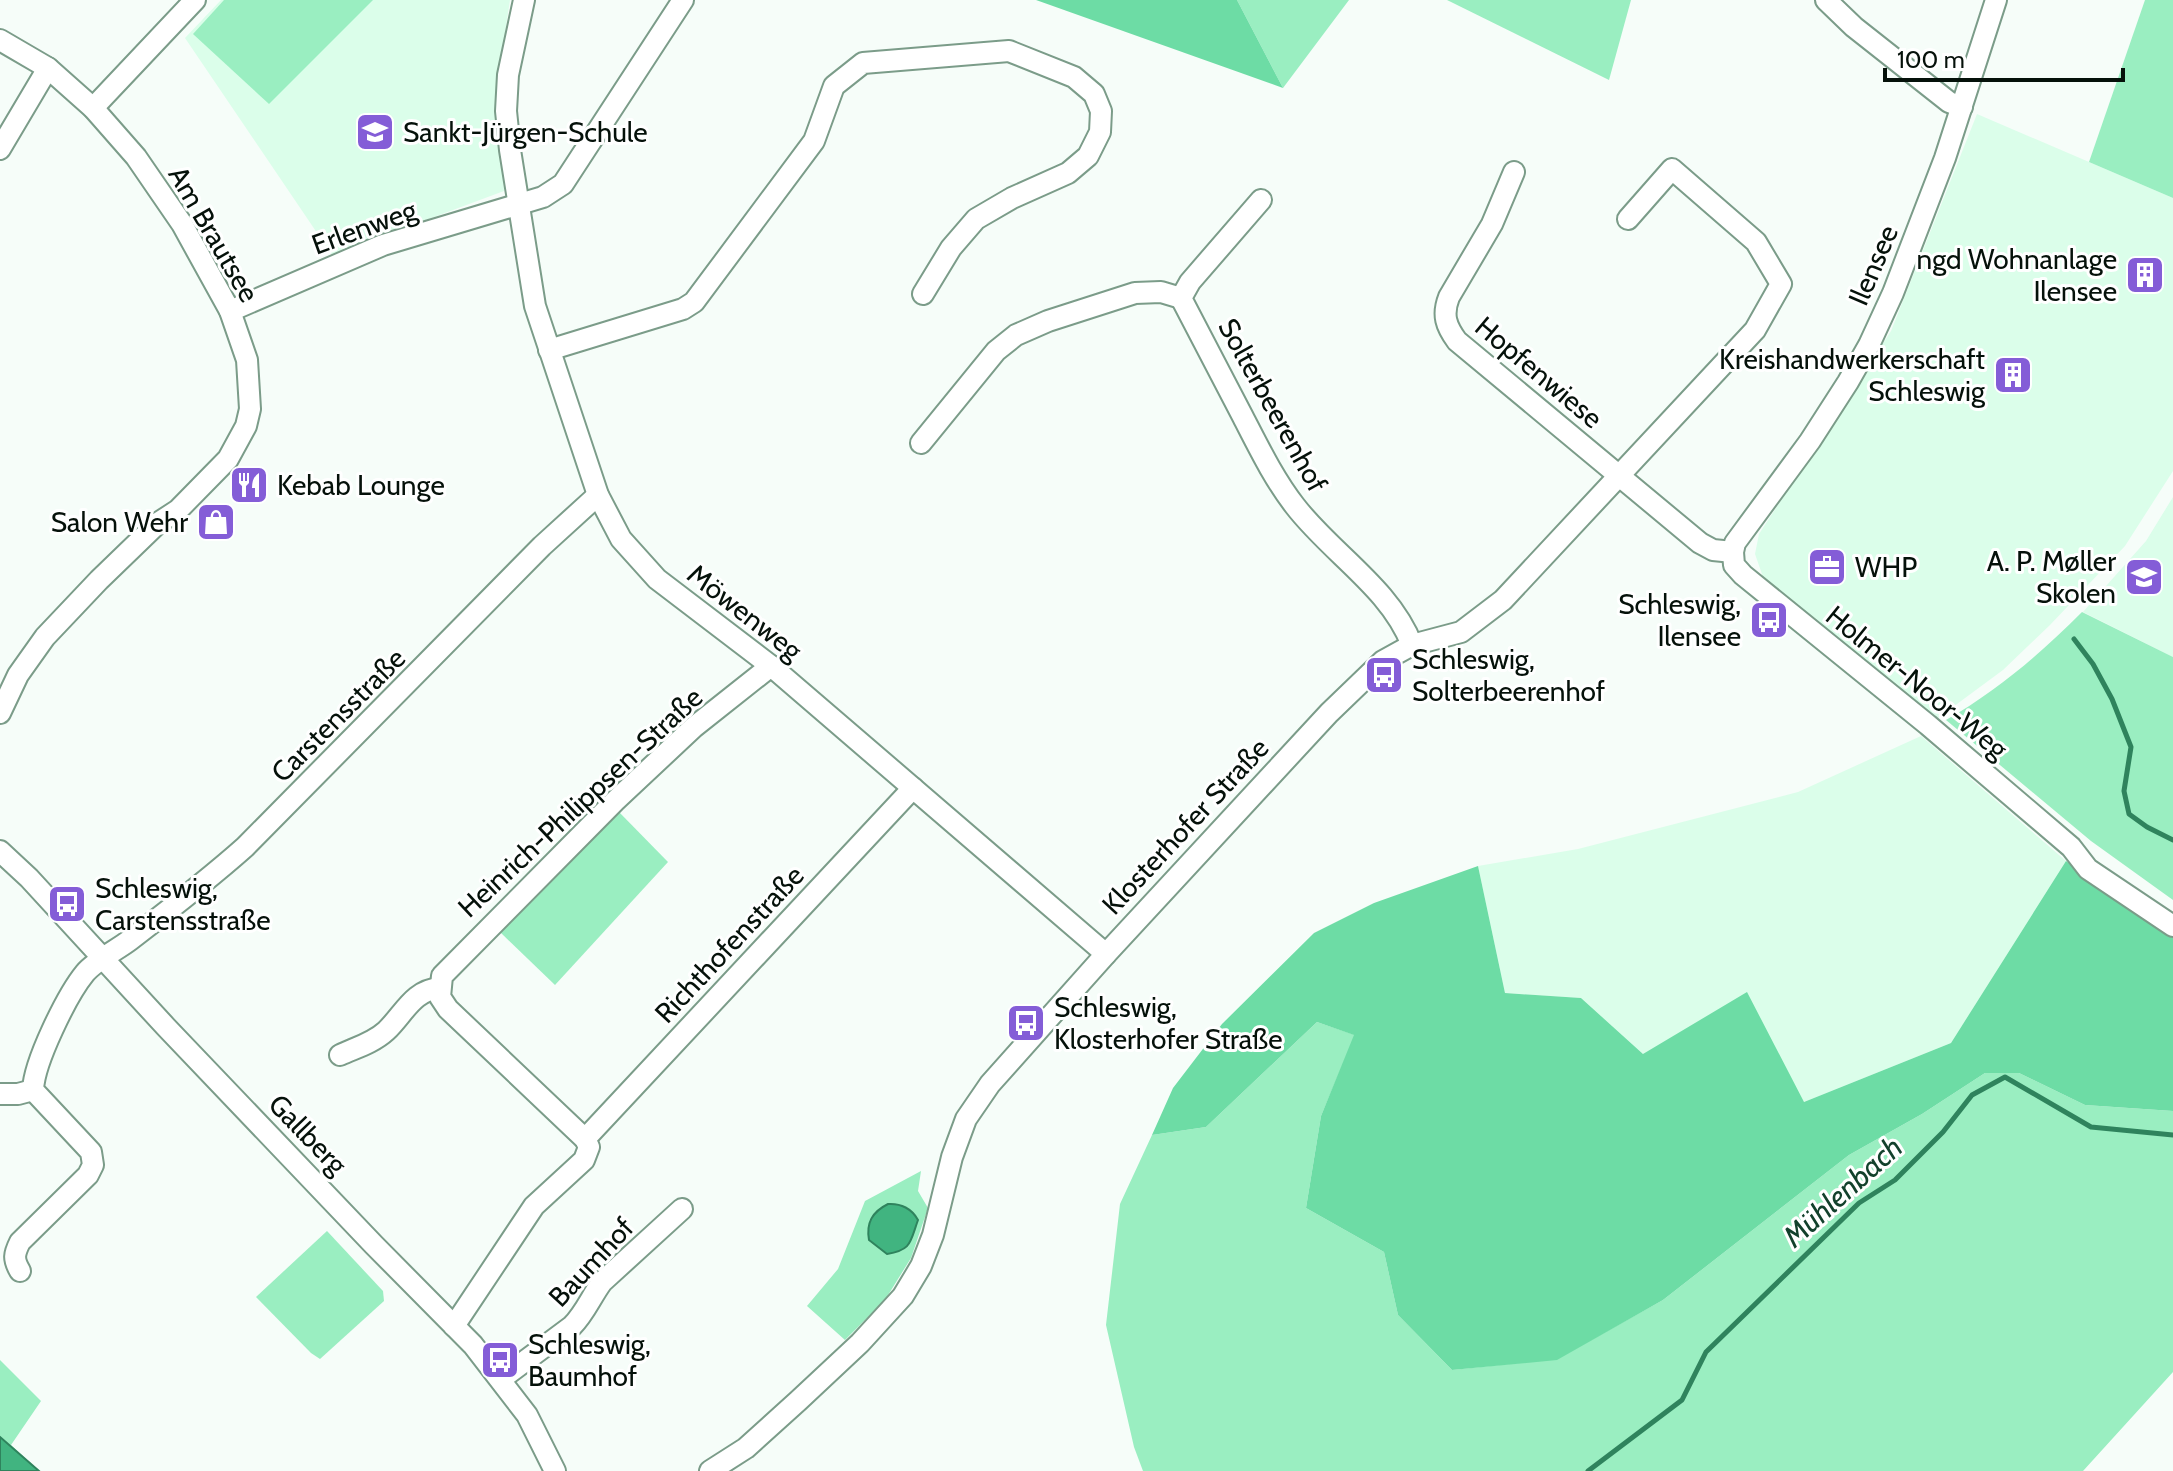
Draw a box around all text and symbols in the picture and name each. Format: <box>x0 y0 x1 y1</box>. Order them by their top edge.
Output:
scale bar <box>1885 32 2123 82</box>
text: 100 m <box>1897 45 1965 74</box>
school or university icon: Sankt-Jürgen-Schule <box>354 111 396 153</box>
place label: Sankt-Jürgen-Schule <box>403 115 648 149</box>
street label: Am Brautsee <box>161 160 267 308</box>
street label: Erlenweg <box>307 192 422 262</box>
street label: Ilensee <box>1841 220 1905 310</box>
place label: ngd Wohnanlage Ilensee <box>1917 242 2117 308</box>
building icon: ngd Wohnanlage Ilensee <box>2124 254 2166 296</box>
street label: Hopfenwiese <box>1469 309 1609 435</box>
street label: Solterbeerenhof <box>1211 312 1335 498</box>
place label: Kreishandwerkerschaft Schleswig <box>1719 342 1986 408</box>
building icon: Kreishandwerkerschaft Schleswig <box>1992 354 2034 396</box>
restaurant icon: Kebab Lounge <box>228 464 270 506</box>
place label: Kebab Lounge <box>277 468 445 502</box>
shop icon: Salon Wehr <box>195 501 237 543</box>
place label: Salon Wehr <box>51 505 188 539</box>
place label: A. P. Møller Skolen <box>1987 544 2116 610</box>
office icon: WHP <box>1806 546 1848 588</box>
place label: WHP <box>1855 550 1917 584</box>
school or university icon: A. P. Møller Skolen <box>2123 556 2165 598</box>
street label: Möwenweg <box>681 557 810 668</box>
place label: Schleswig, Ilensee <box>1618 587 1741 653</box>
street label: Holmer-Noor-Weg <box>1819 598 2016 766</box>
bus stop icon: Schleswig, Ilensee <box>1748 599 1790 641</box>
street label: Carstensstraße <box>264 641 412 789</box>
place label: Schleswig, Solterbeerenhof <box>1412 642 1605 708</box>
bus stop icon: Schleswig, Solterbeerenhof <box>1363 654 1405 696</box>
street label: Heinrich-Philippsen-Straße <box>451 680 709 924</box>
street label: Klosterhofer Straße <box>1095 731 1275 921</box>
street label: Richthofenstraße <box>647 858 811 1030</box>
place label: Schleswig, Carstensstraße <box>95 871 271 937</box>
bus stop icon: Schleswig, Carstensstraße <box>46 883 88 925</box>
place label: Schleswig, Klosterhofer Straße <box>1054 990 1283 1056</box>
bus stop icon: Schleswig, Klosterhofer Straße <box>1005 1002 1047 1044</box>
street label: Gallberg <box>262 1087 355 1182</box>
water label: Mühlenbach <box>1775 1128 1910 1255</box>
street label: Baumhof <box>541 1211 641 1313</box>
place label: Schleswig, Baumhof <box>528 1327 651 1393</box>
bus stop icon: Schleswig, Baumhof <box>479 1339 521 1381</box>

